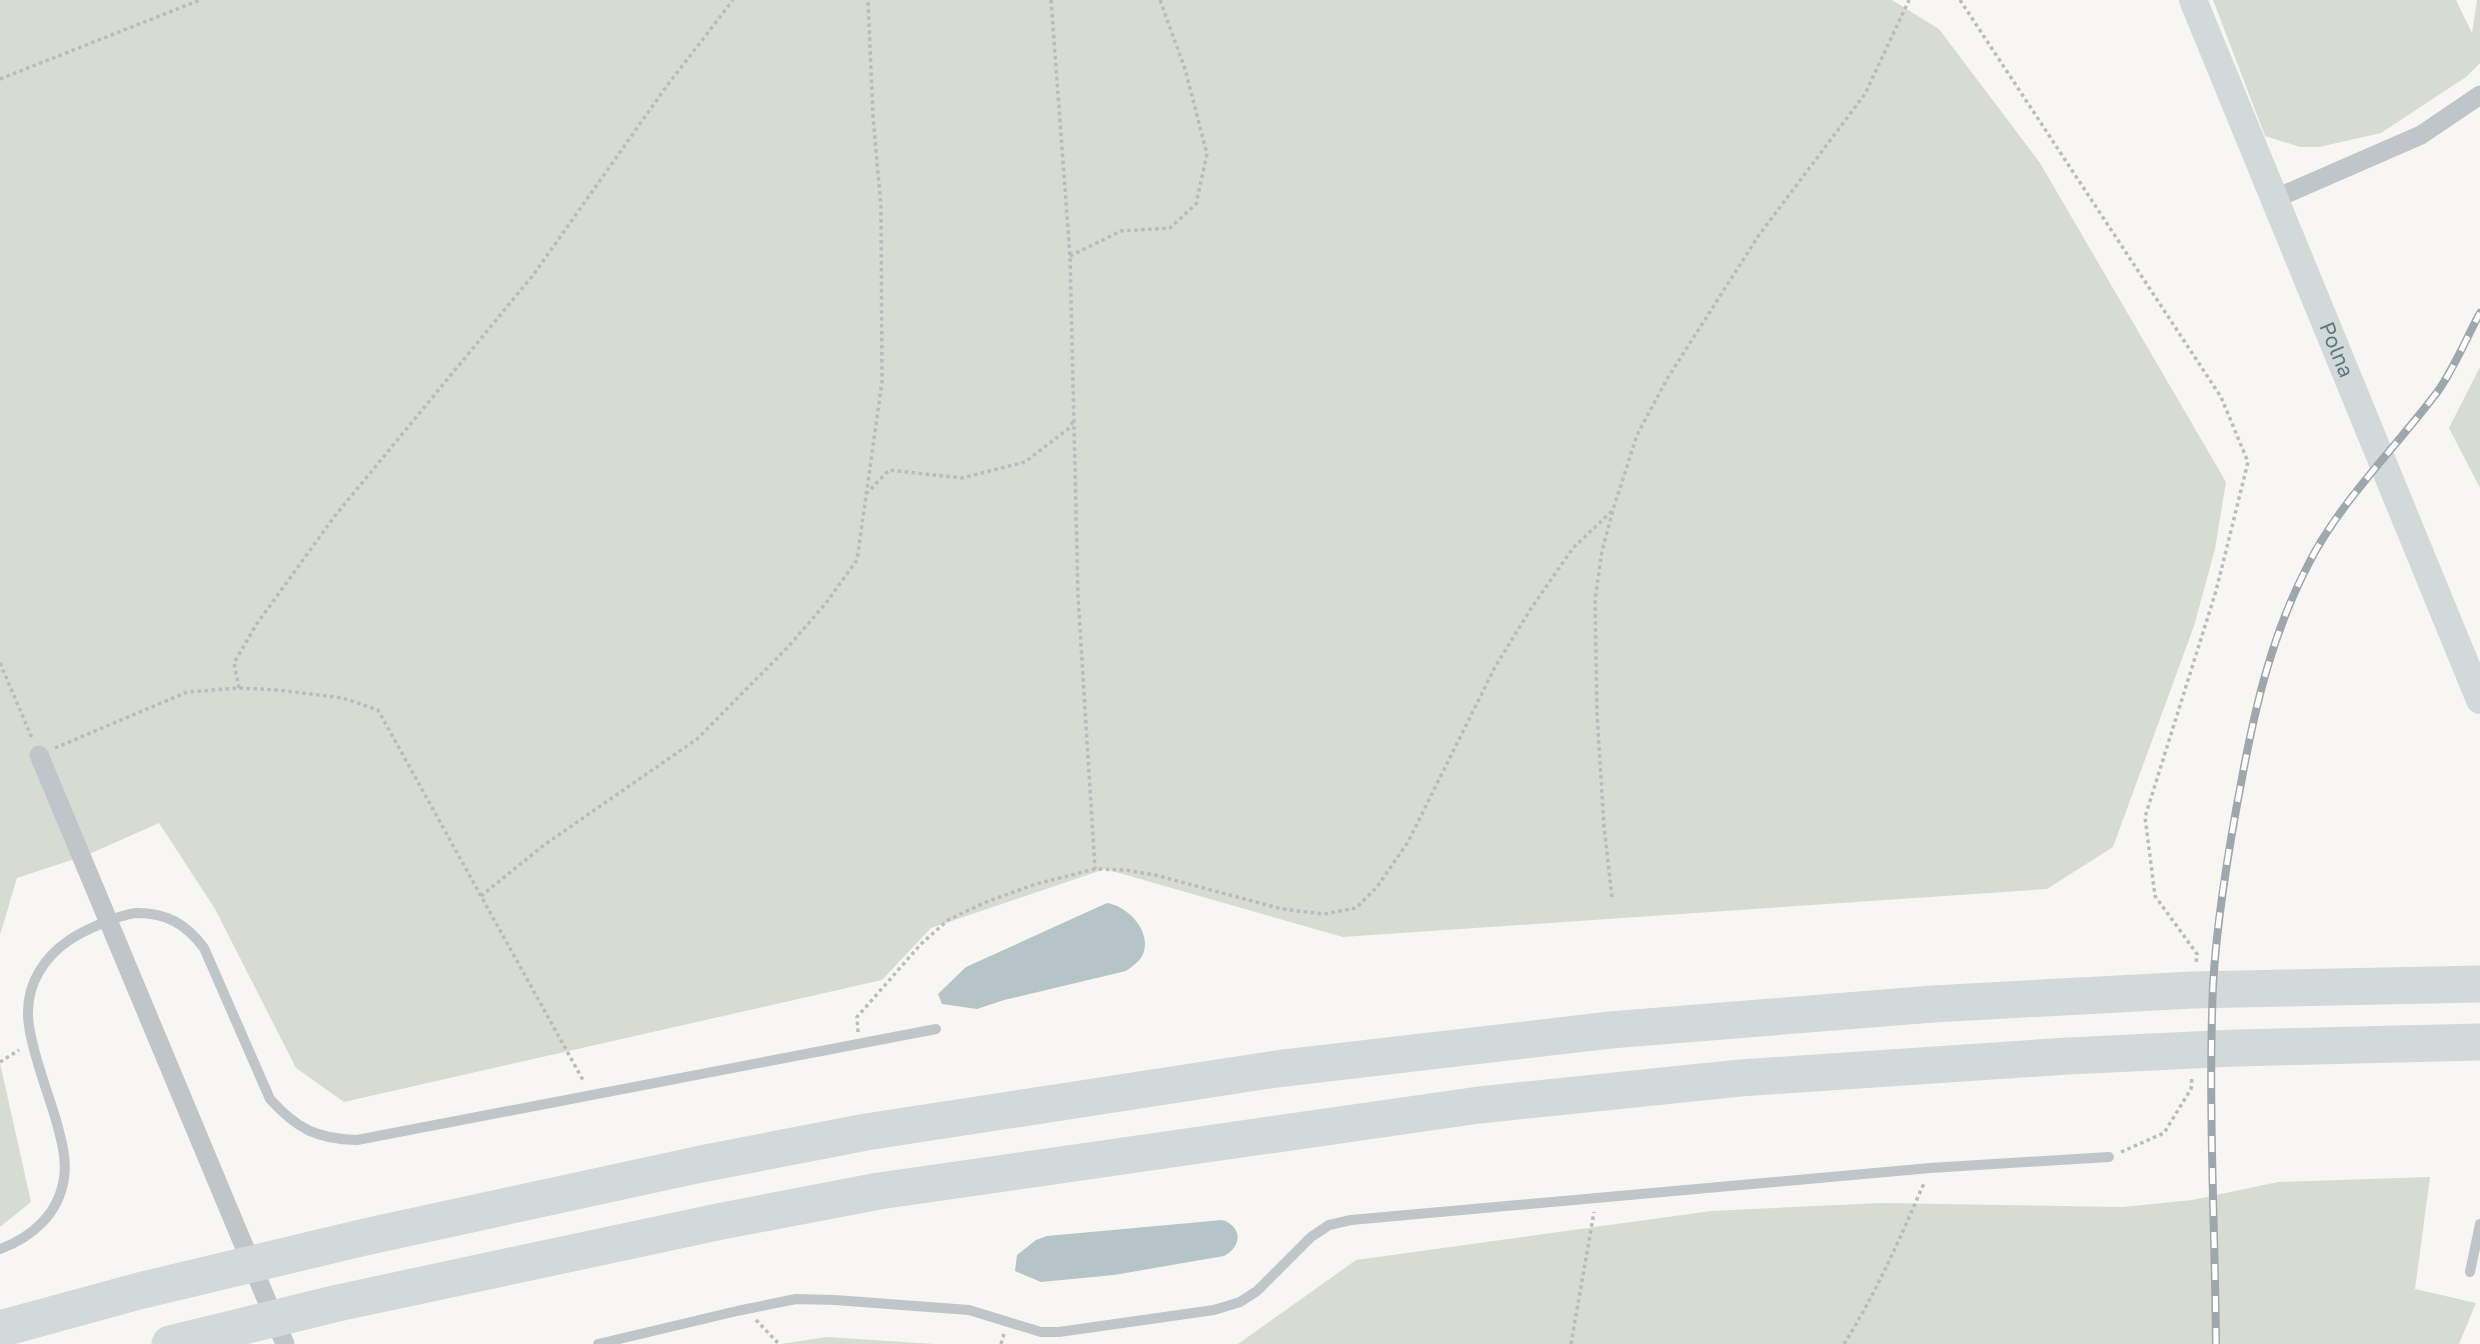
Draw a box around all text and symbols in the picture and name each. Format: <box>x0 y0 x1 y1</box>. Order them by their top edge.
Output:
street label: Polna <box>2314 318 2360 381</box>

